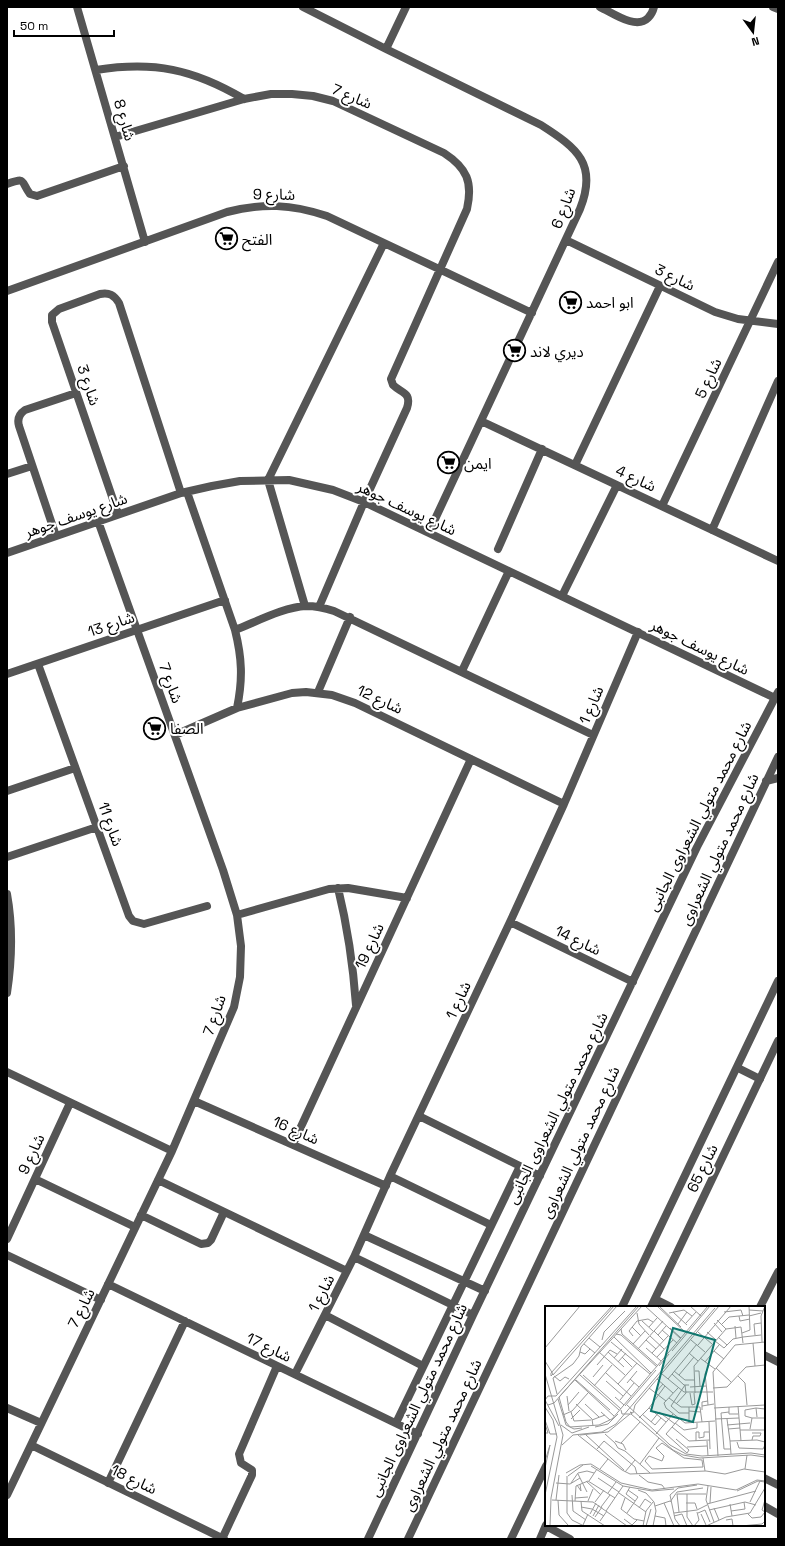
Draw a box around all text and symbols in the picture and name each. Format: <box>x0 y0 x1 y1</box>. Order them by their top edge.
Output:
scale bar <box>14 12 114 38</box>
north arrow <box>733 12 773 52</box>
text: 50 m <box>20 18 48 34</box>
text: N <box>750 34 761 49</box>
street label: شارع 7 <box>328 79 375 116</box>
street label: شارع 8 <box>107 97 140 144</box>
street label: شارع 9 <box>253 184 296 207</box>
street label: شارع 6 <box>547 185 582 232</box>
supermarket icon: الفتح <box>214 226 240 252</box>
place label: الفتح <box>242 230 272 252</box>
street label: شارع 3 <box>651 259 698 298</box>
supermarket icon: ابو احمد <box>557 289 583 315</box>
place label: ابو احمد <box>586 293 634 312</box>
supermarket icon: ديري لاند <box>501 338 527 364</box>
place label: ديري لاند <box>530 342 584 363</box>
street label: شارع 5 <box>690 355 728 402</box>
street label: شارع 3 <box>70 362 105 409</box>
supermarket icon: ايمن <box>436 450 462 476</box>
place label: ايمن <box>464 454 492 473</box>
street label: شارع 4 <box>611 460 659 498</box>
street label: شارع يوسف جوهر <box>352 476 460 542</box>
street label: شارع يوسف جوهر <box>21 488 131 545</box>
street label: شارع 13 <box>85 607 138 644</box>
street label: شارع يوسف جوهر <box>645 615 753 682</box>
street label: شارع 7 <box>152 660 187 707</box>
street label: شارع 12 <box>353 680 406 721</box>
street label: شارع 1 <box>575 683 610 728</box>
supermarket icon: الصفا <box>141 715 167 741</box>
street label: شارع محمد متولي الشعراوى الجانبى <box>643 718 755 914</box>
place label: الصفا <box>170 719 204 738</box>
street label: شارع محمد متولي الشعراوى <box>676 770 762 928</box>
street label: شارع 11 <box>91 799 128 850</box>
street label: شارع 19 <box>350 920 391 973</box>
street label: شارع 14 <box>551 921 604 962</box>
street label: شارع 1 <box>441 978 478 1023</box>
street label: شارع 7 <box>198 992 233 1039</box>
street label: شارع محمد متولي الشعراوى الجانبى <box>503 1009 611 1207</box>
street label: شارع محمد متولي الشعراوى <box>537 1063 623 1221</box>
street label: شارع 16 <box>269 1111 322 1151</box>
street label: شارع 9 <box>13 1131 51 1178</box>
street label: شارع 65 <box>682 1141 725 1197</box>
street label: شارع 1 <box>304 1271 341 1316</box>
street label: شارع 7 <box>63 1285 101 1332</box>
street label: شارع محمد متولي الشعراوى الجانبى <box>365 1301 471 1499</box>
inset map <box>545 1306 765 1526</box>
street label: شارع 17 <box>242 1328 295 1369</box>
street label: شارع محمد متولي الشعراوى <box>399 1356 485 1514</box>
street label: شارع 18 <box>107 1460 160 1501</box>

